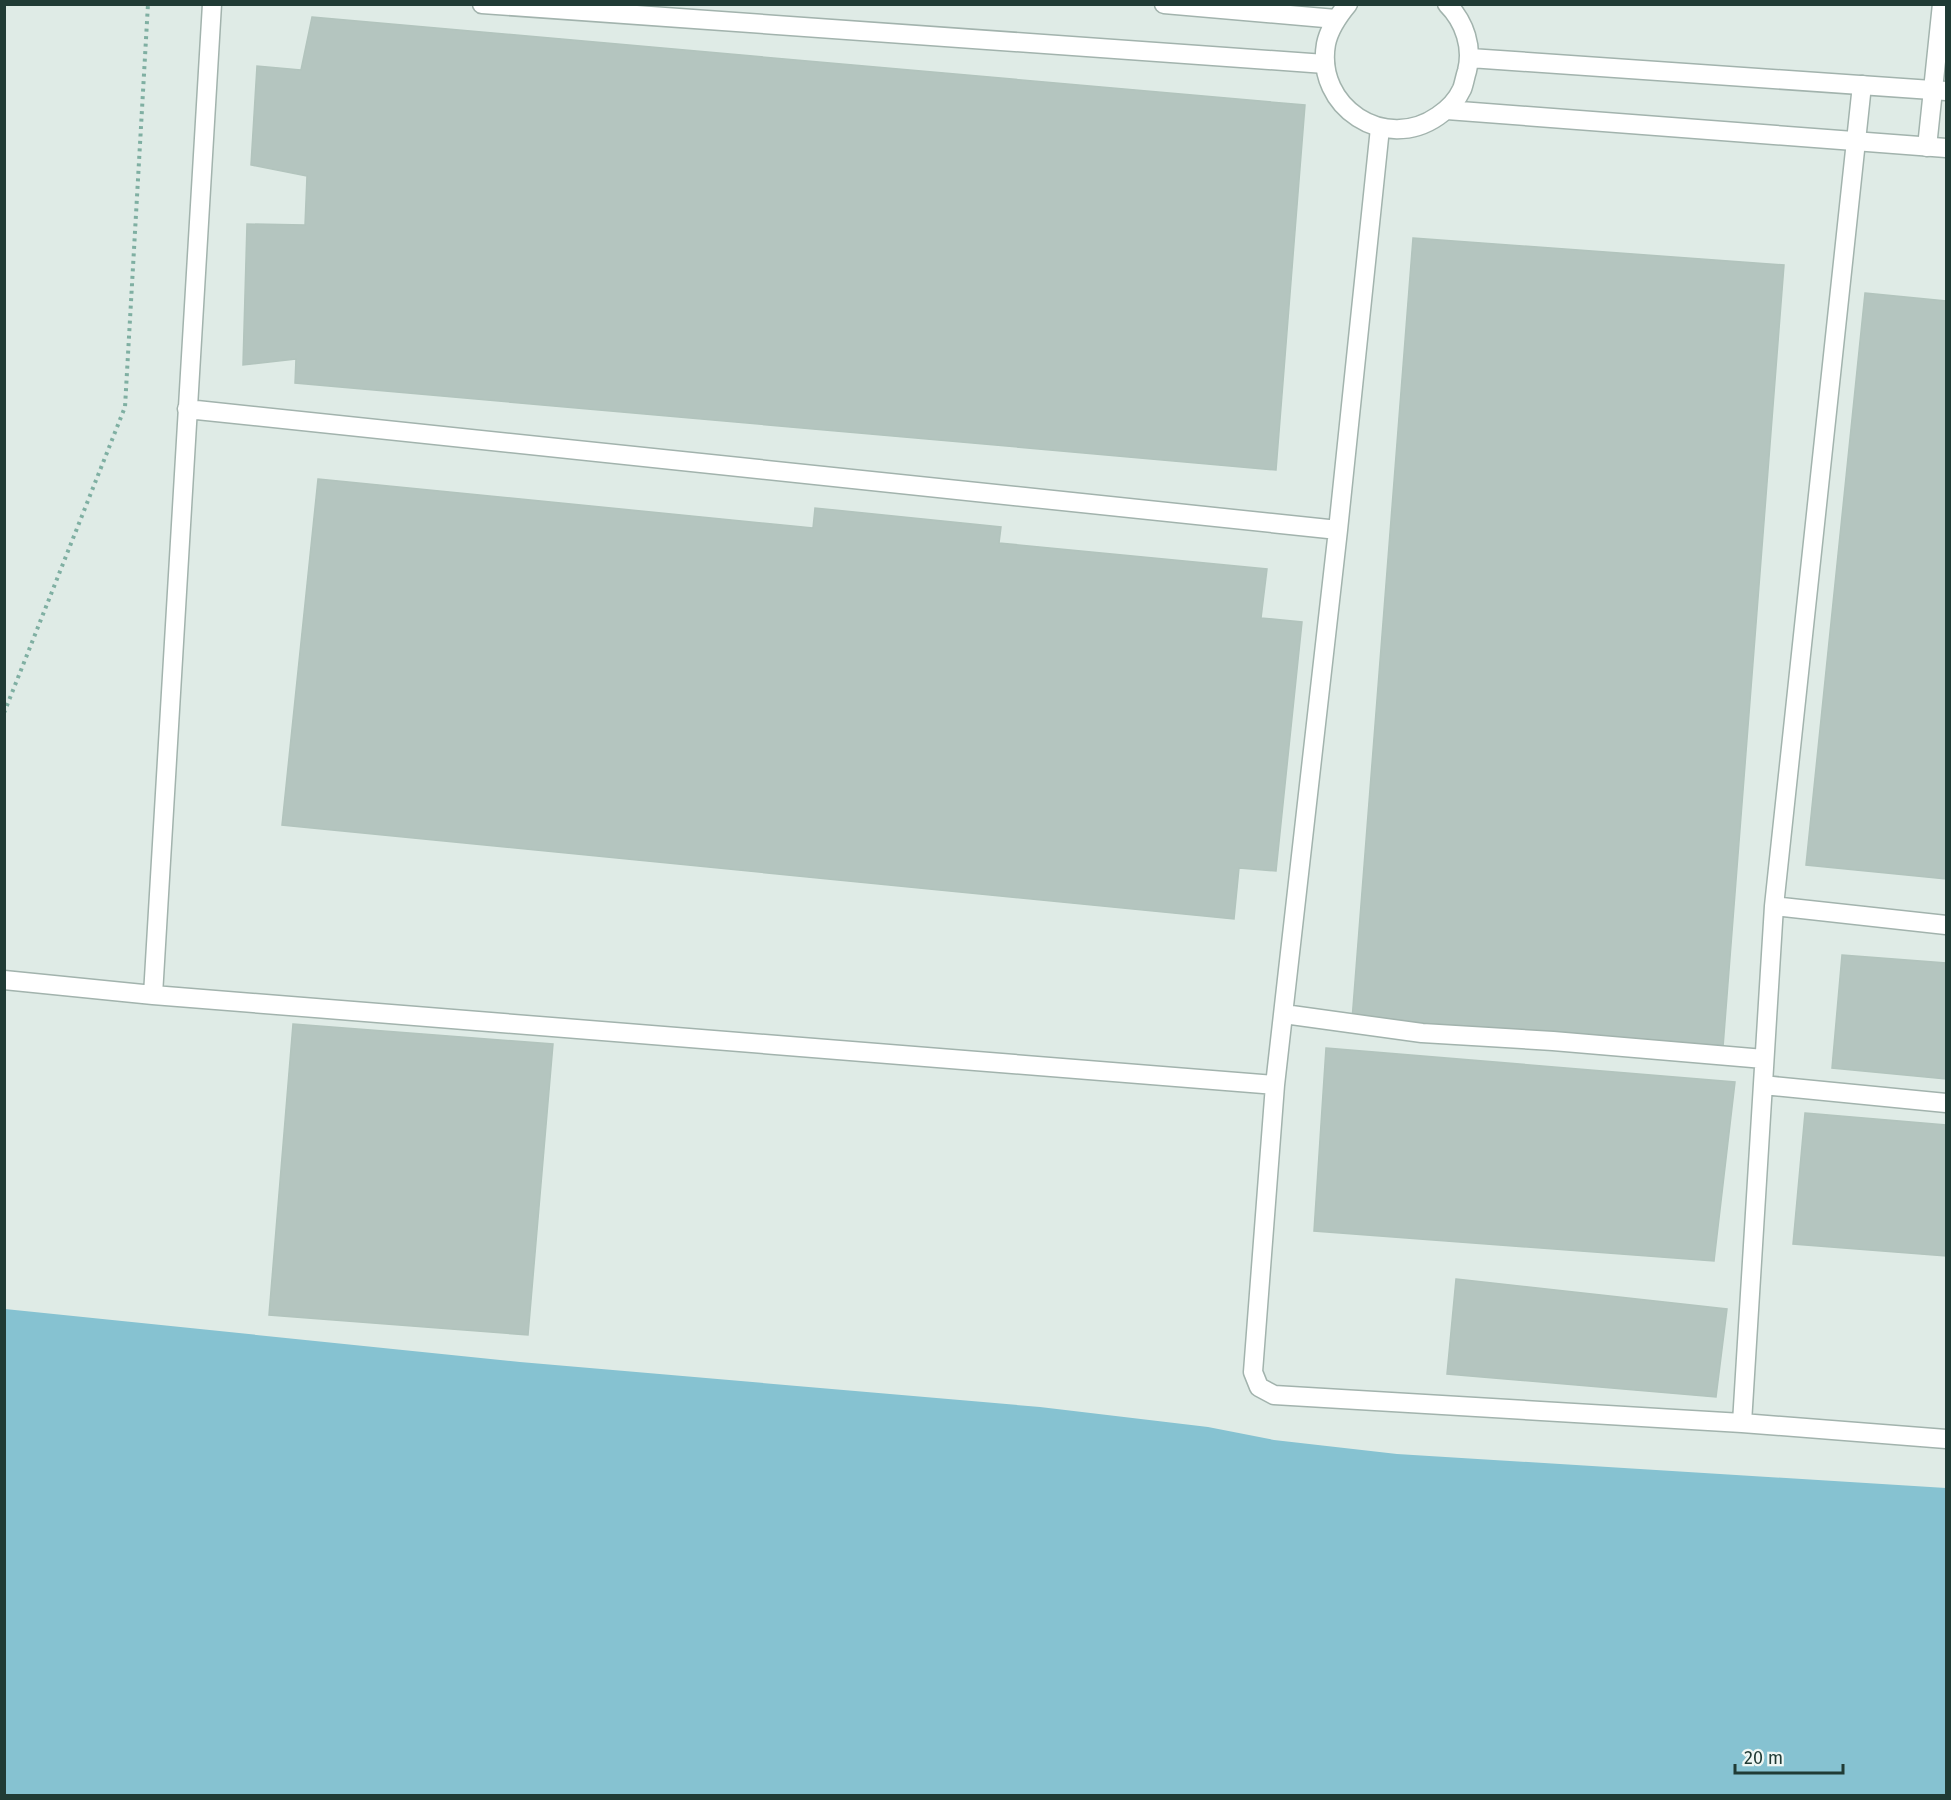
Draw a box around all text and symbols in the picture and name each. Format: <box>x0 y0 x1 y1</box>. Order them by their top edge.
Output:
scale bar <box>1735 1737 1843 1775</box>
text: 20 m <box>1744 1747 1783 1769</box>

